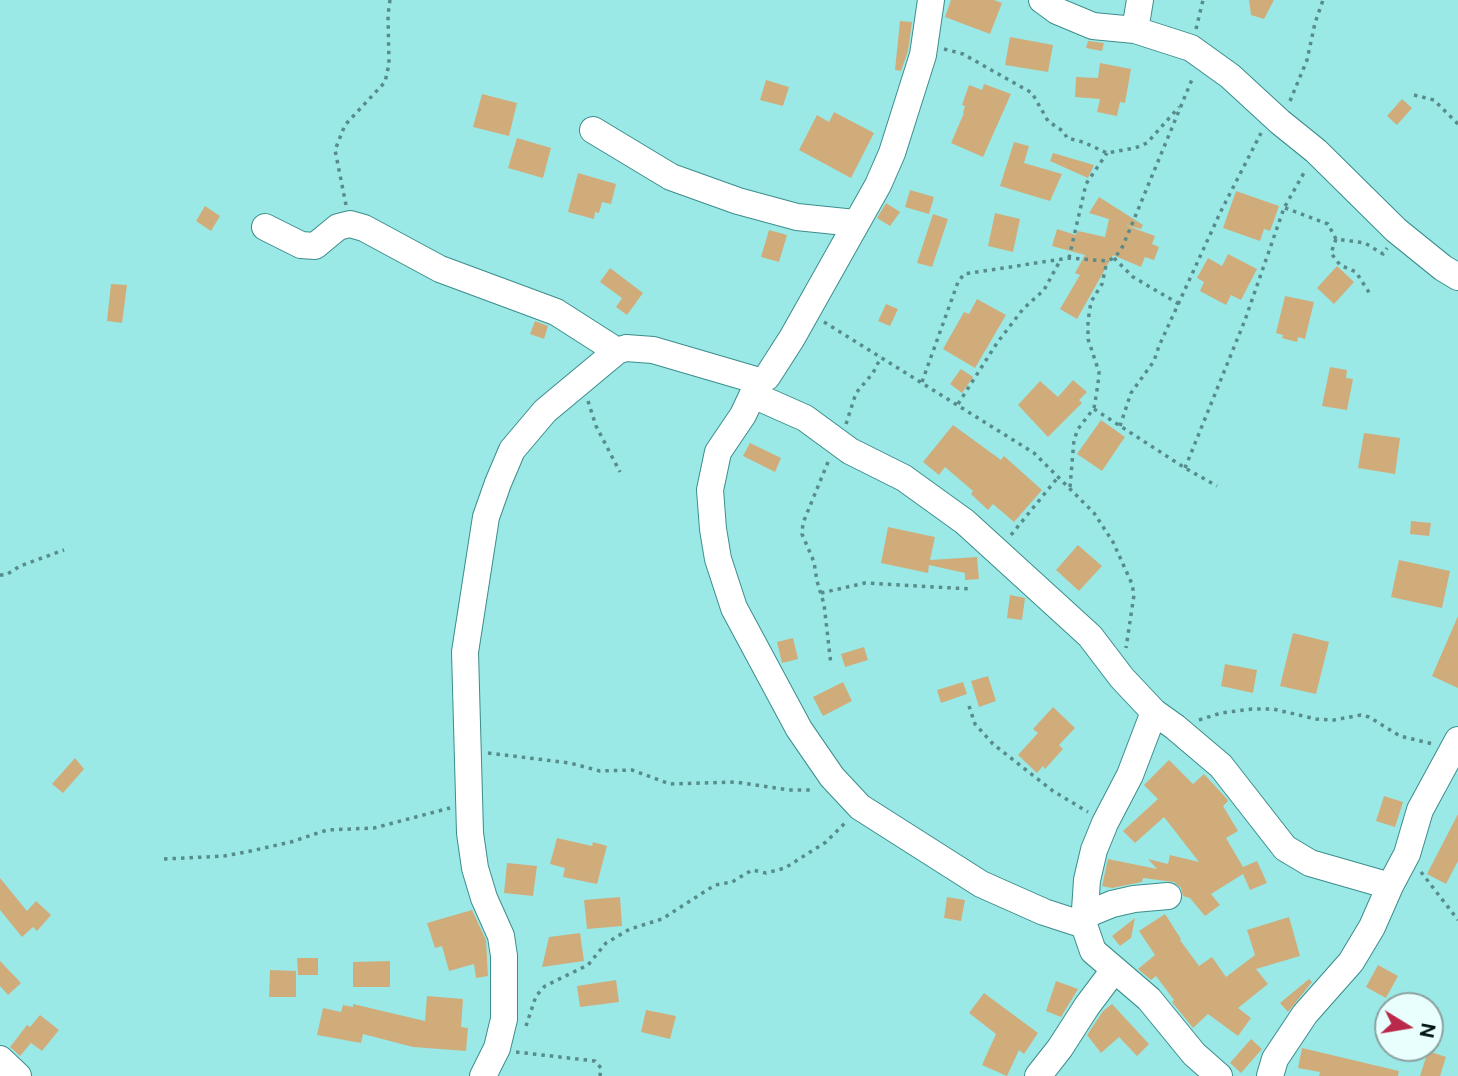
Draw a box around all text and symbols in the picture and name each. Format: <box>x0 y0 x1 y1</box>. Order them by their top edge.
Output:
north arrow <box>1374 992 1444 1062</box>
text: N <box>1415 1021 1440 1040</box>

